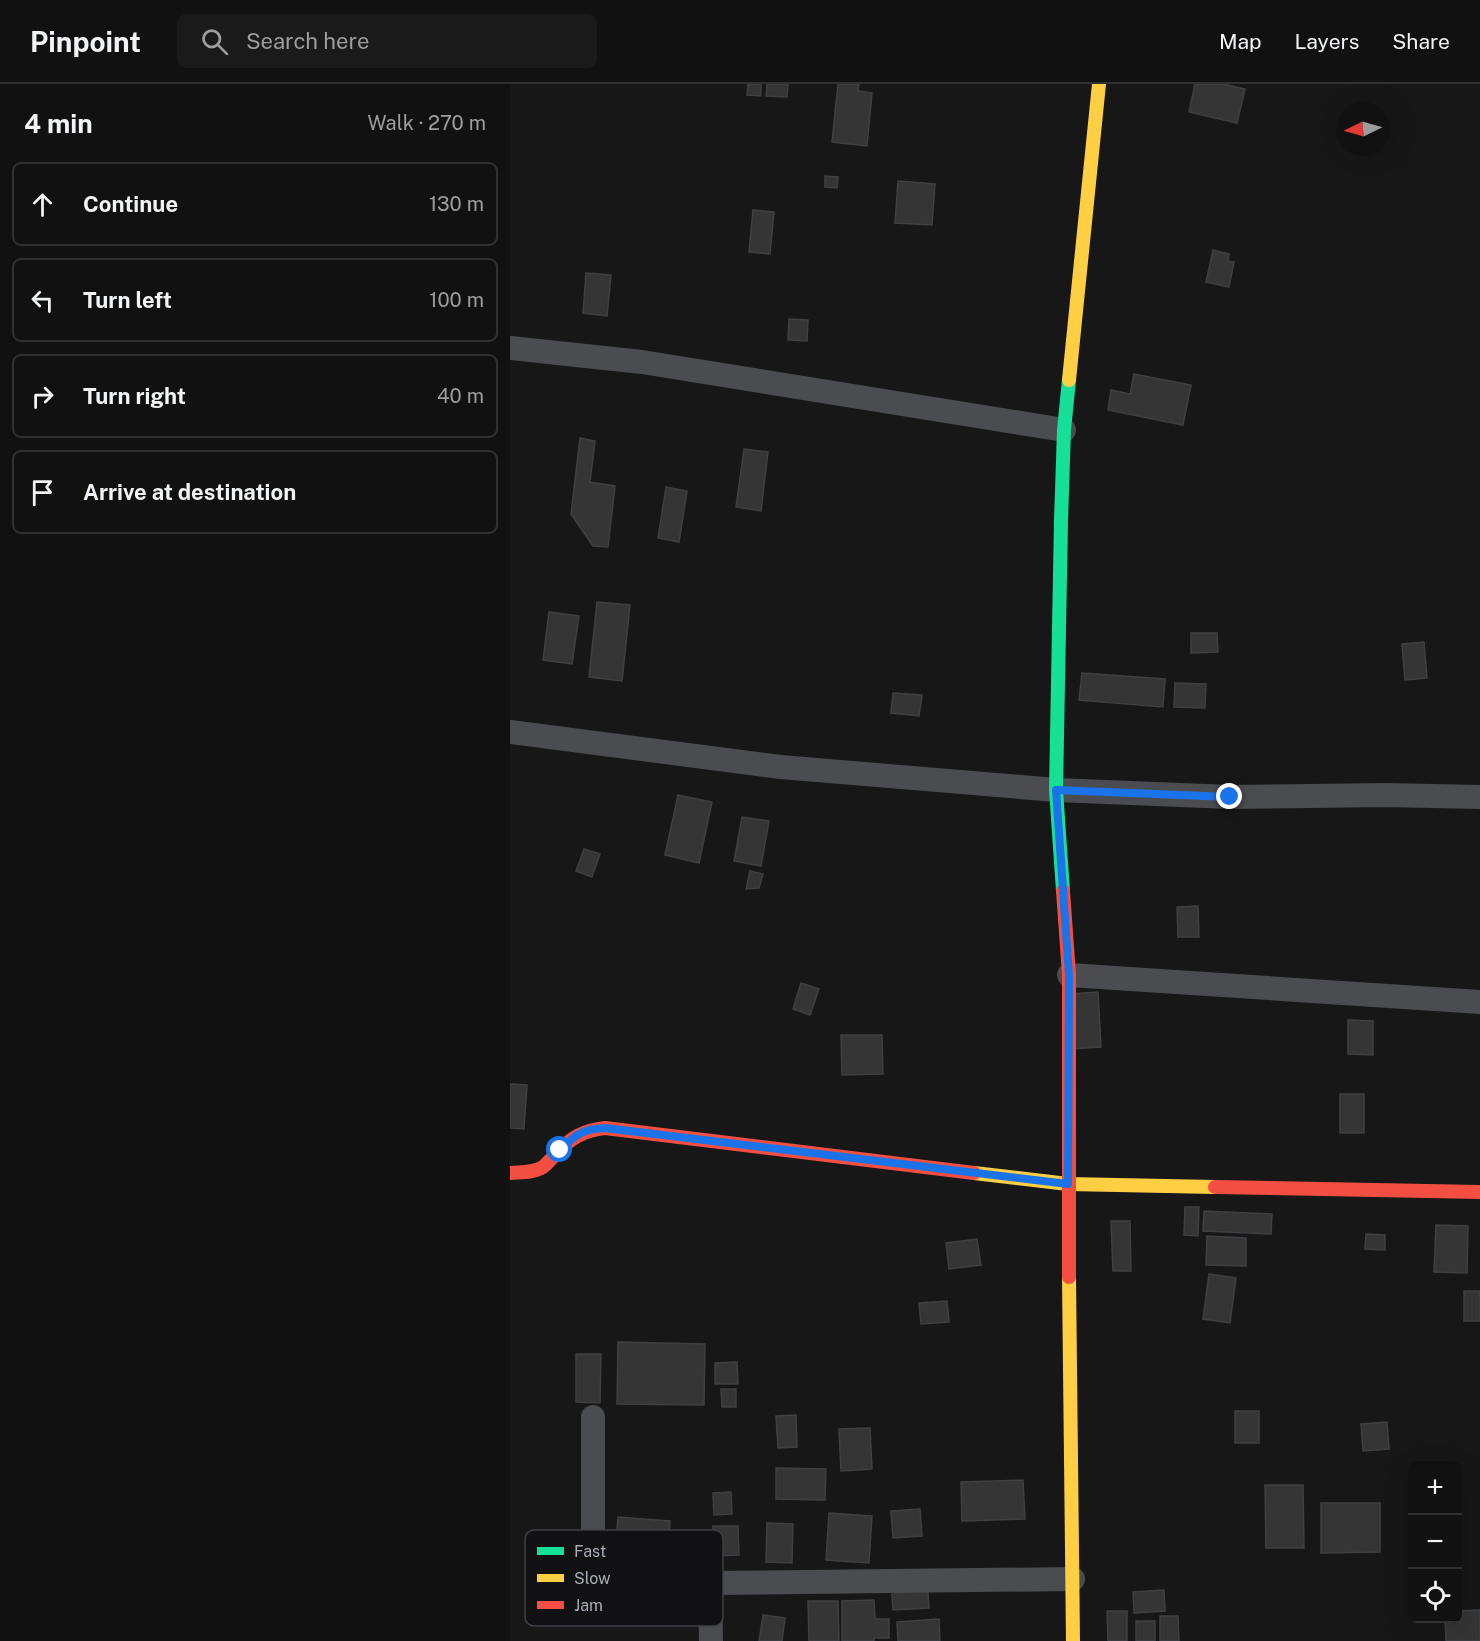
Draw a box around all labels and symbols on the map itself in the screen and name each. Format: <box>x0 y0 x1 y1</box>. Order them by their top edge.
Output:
north arrow <box>1336 102 1390 156</box>
route end <box>1216 783 1242 809</box>
route start <box>546 1136 572 1162</box>
legend <box>525 1530 723 1626</box>
text: Fast <box>574 1542 606 1561</box>
text: Slow <box>574 1569 611 1588</box>
text: Jam <box>574 1596 603 1615</box>

